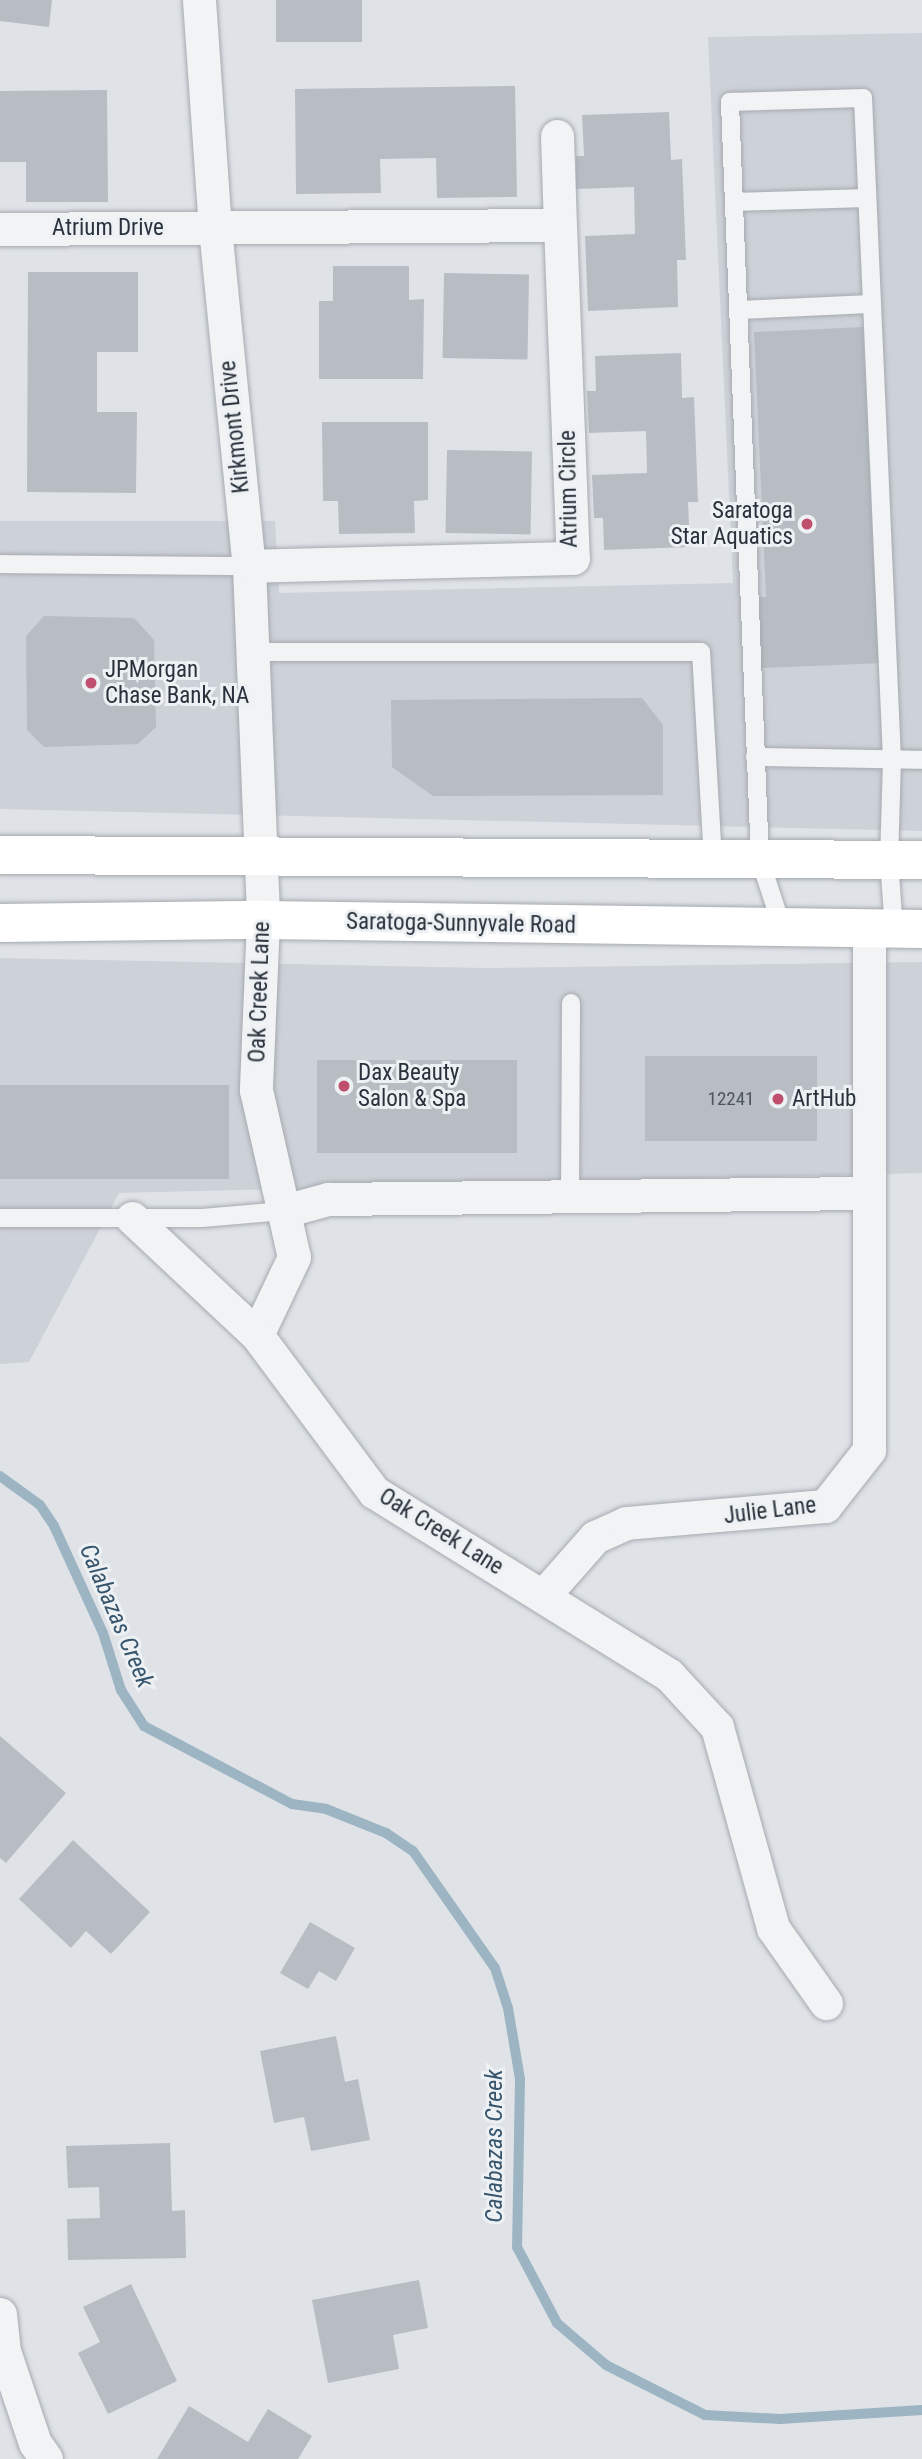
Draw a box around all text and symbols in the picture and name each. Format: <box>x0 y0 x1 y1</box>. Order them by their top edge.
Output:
street label: Atrium Drive <box>52 214 164 242</box>
street label: Kirkmont Drive <box>214 359 256 495</box>
street label: Atrium Circle <box>554 430 584 548</box>
place label: Saratoga Star Aquatics <box>671 497 793 551</box>
marker: Saratoga Star Aquatics <box>799 516 815 532</box>
place label: JPMorgan Chase Bank, NA <box>105 656 249 710</box>
marker: JPMorgan Chase Bank, NA <box>83 675 99 691</box>
street label: Saratoga-Sunnyvale Road <box>346 908 576 940</box>
street label: Oak Creek Lane <box>244 921 276 1063</box>
place label: Dax Beauty Salon & Spa <box>358 1059 466 1113</box>
marker: Dax Beauty Salon & Spa <box>336 1078 352 1094</box>
place label: ArtHub <box>792 1085 856 1113</box>
house number: 12241 <box>708 1088 754 1110</box>
marker: ArtHub <box>770 1091 786 1107</box>
street label: Oak Creek Lane <box>374 1483 508 1581</box>
street label: Julie Lane <box>722 1492 818 1530</box>
water label: Calabazas Creek <box>73 1540 159 1692</box>
water label: Calabazas Creek <box>481 2069 509 2223</box>

